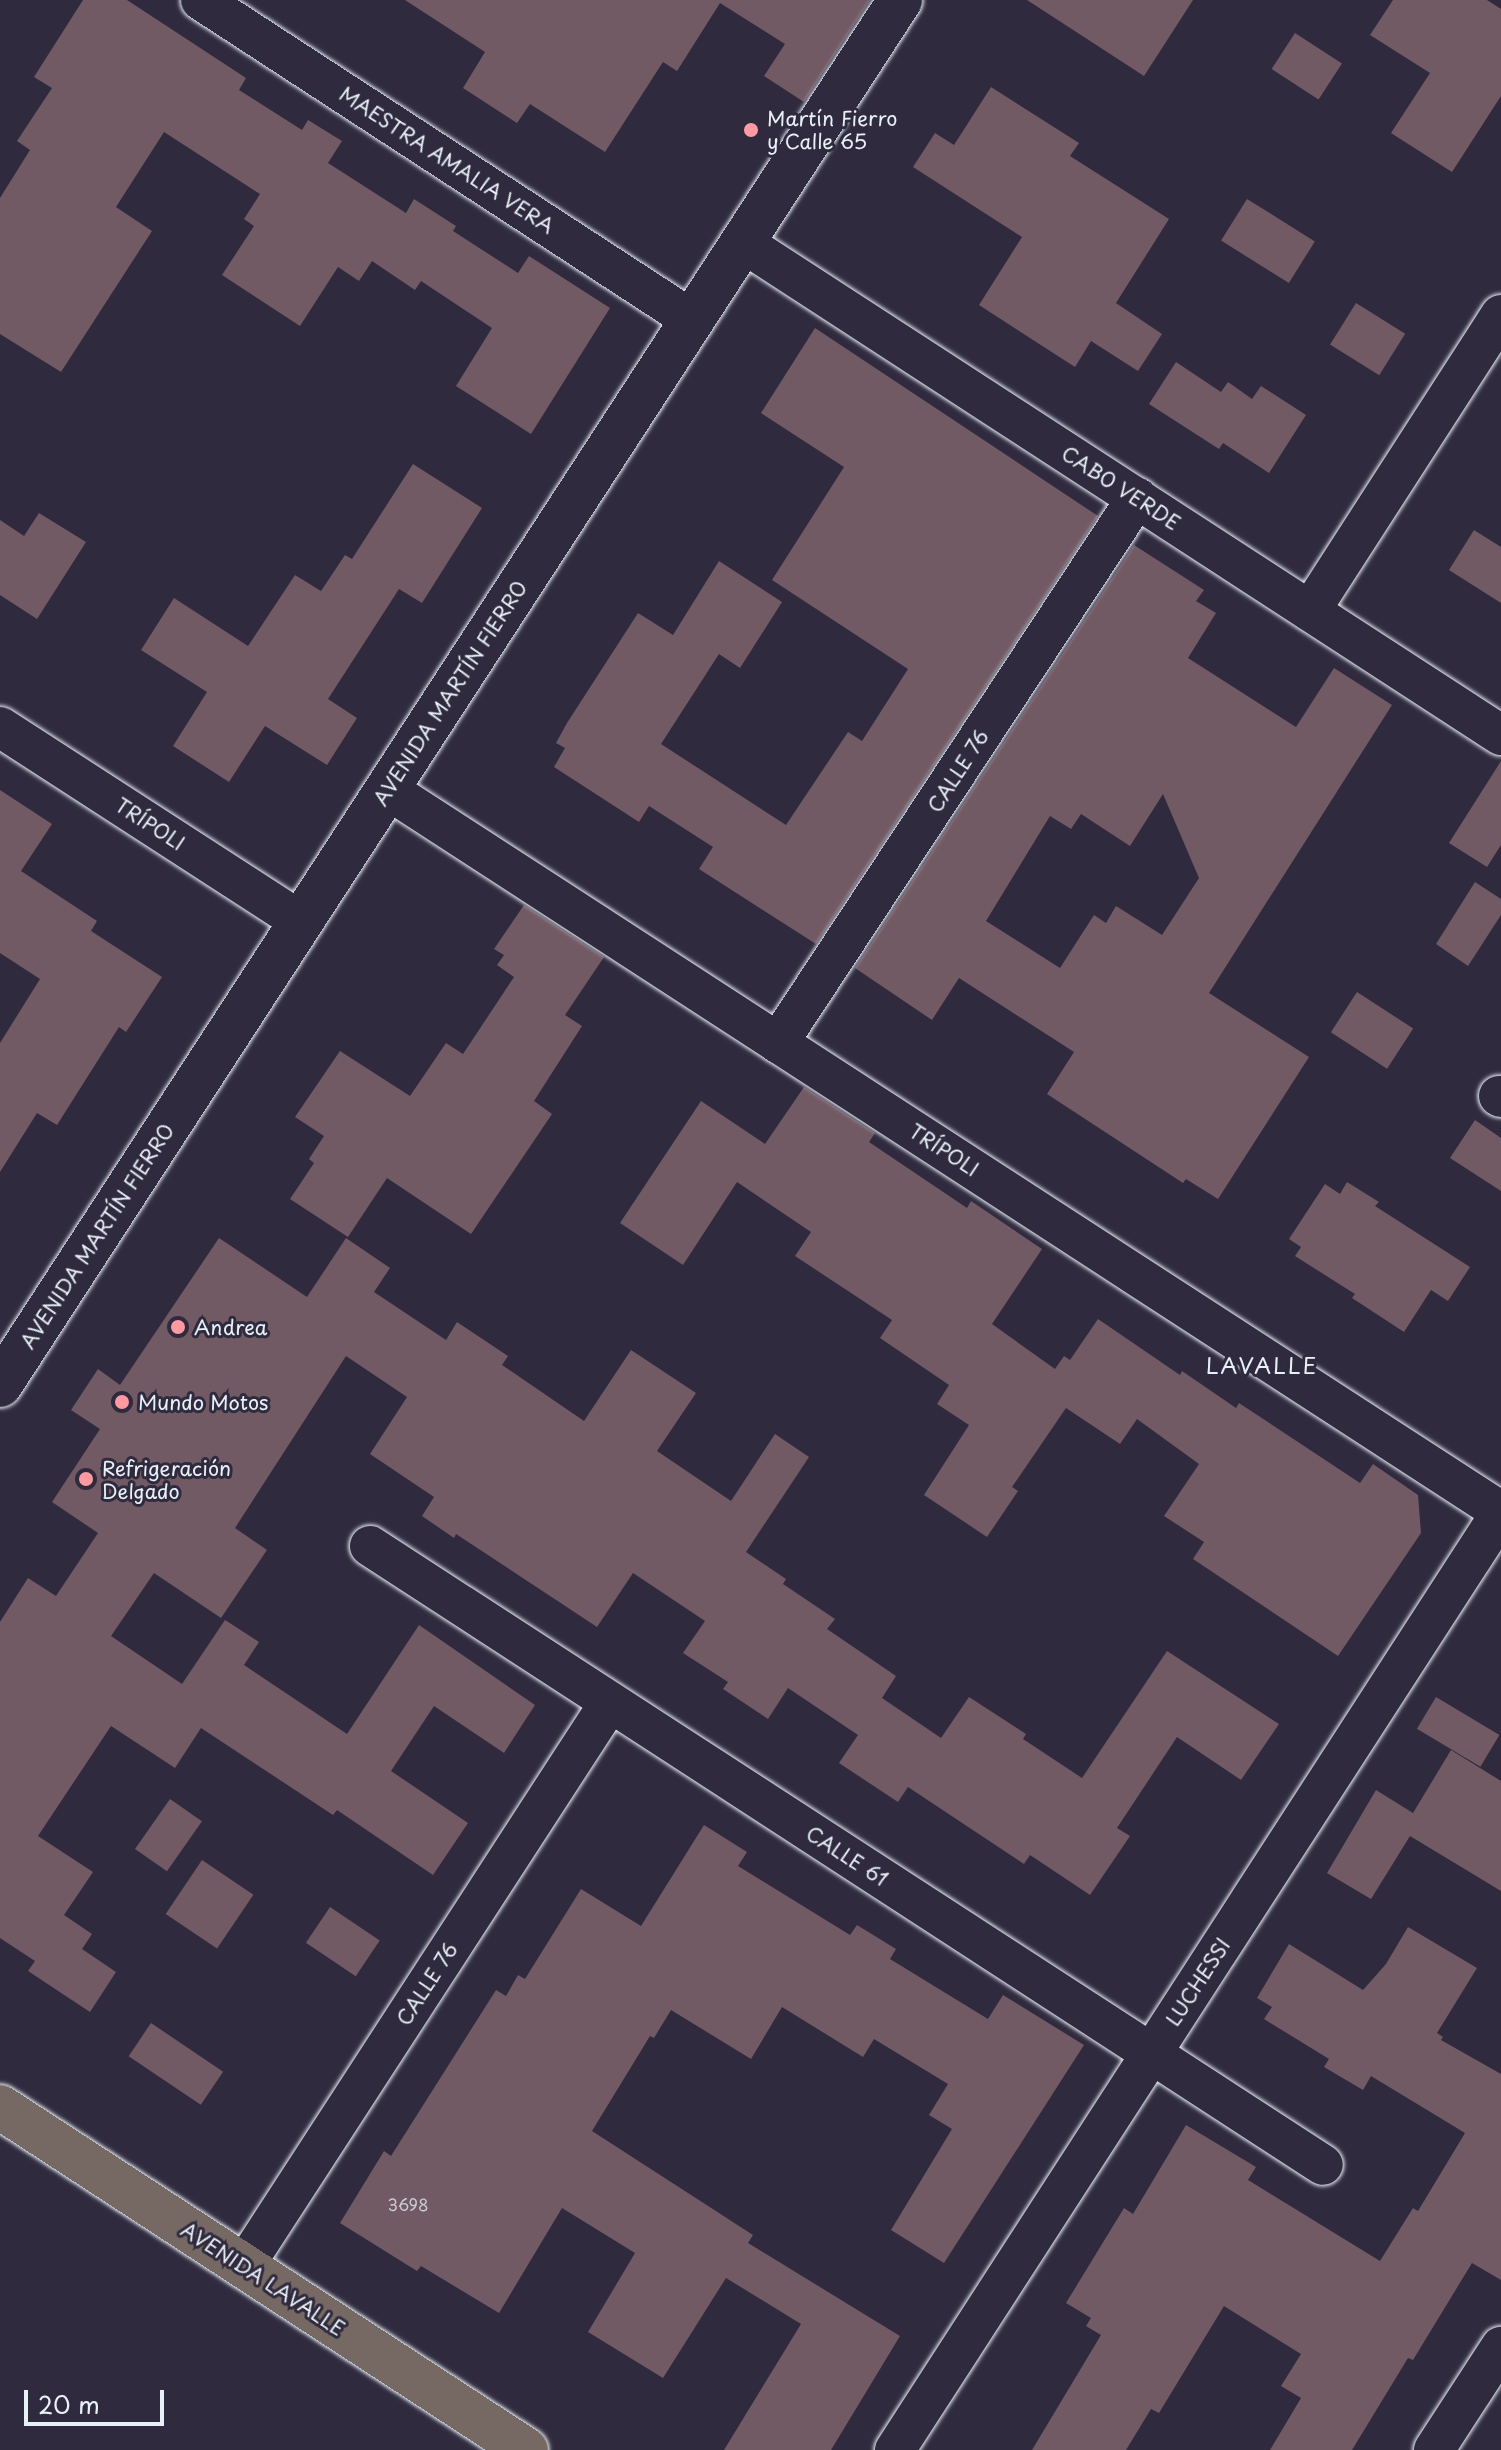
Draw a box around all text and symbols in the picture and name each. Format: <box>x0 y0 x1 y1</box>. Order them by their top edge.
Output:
street label: MAESTRA AMALIA VERA <box>335 81 559 239</box>
place label: Martín Fierro y Calle 65 <box>767 106 897 153</box>
marker: Martín Fierro y Calle 65 <box>742 121 760 139</box>
street label: CABO VERDE <box>1058 441 1184 535</box>
street label: AVENIDA MARTÍN FIERRO <box>369 577 531 809</box>
street label: CALLE 76 <box>922 724 994 818</box>
street label: TRÍPOLI <box>111 793 189 855</box>
street label: TRÍPOLI <box>905 1119 983 1181</box>
street label: AVENIDA MARTÍN FIERRO <box>16 1120 178 1352</box>
place label: Andrea <box>194 1315 267 1339</box>
marker: Andrea <box>169 1318 187 1336</box>
district label: LAVALLE <box>1207 1352 1317 1378</box>
place label: Mundo Motos <box>138 1390 268 1414</box>
marker: Mundo Motos <box>113 1393 131 1411</box>
place label: Refrigeración Delgado <box>102 1456 231 1503</box>
marker: Refrigeración Delgado <box>77 1470 95 1488</box>
street label: CALLE 61 <box>801 1820 893 1892</box>
street label: LUCHESSI <box>1161 1934 1235 2030</box>
street label: CALLE 76 <box>391 1937 463 2031</box>
house number: 3698 <box>388 2194 428 2214</box>
street label: AVENIDA LAVALLE <box>178 2218 348 2340</box>
scale bar <box>28 2374 168 2424</box>
text: 20 m <box>38 2386 100 2422</box>

